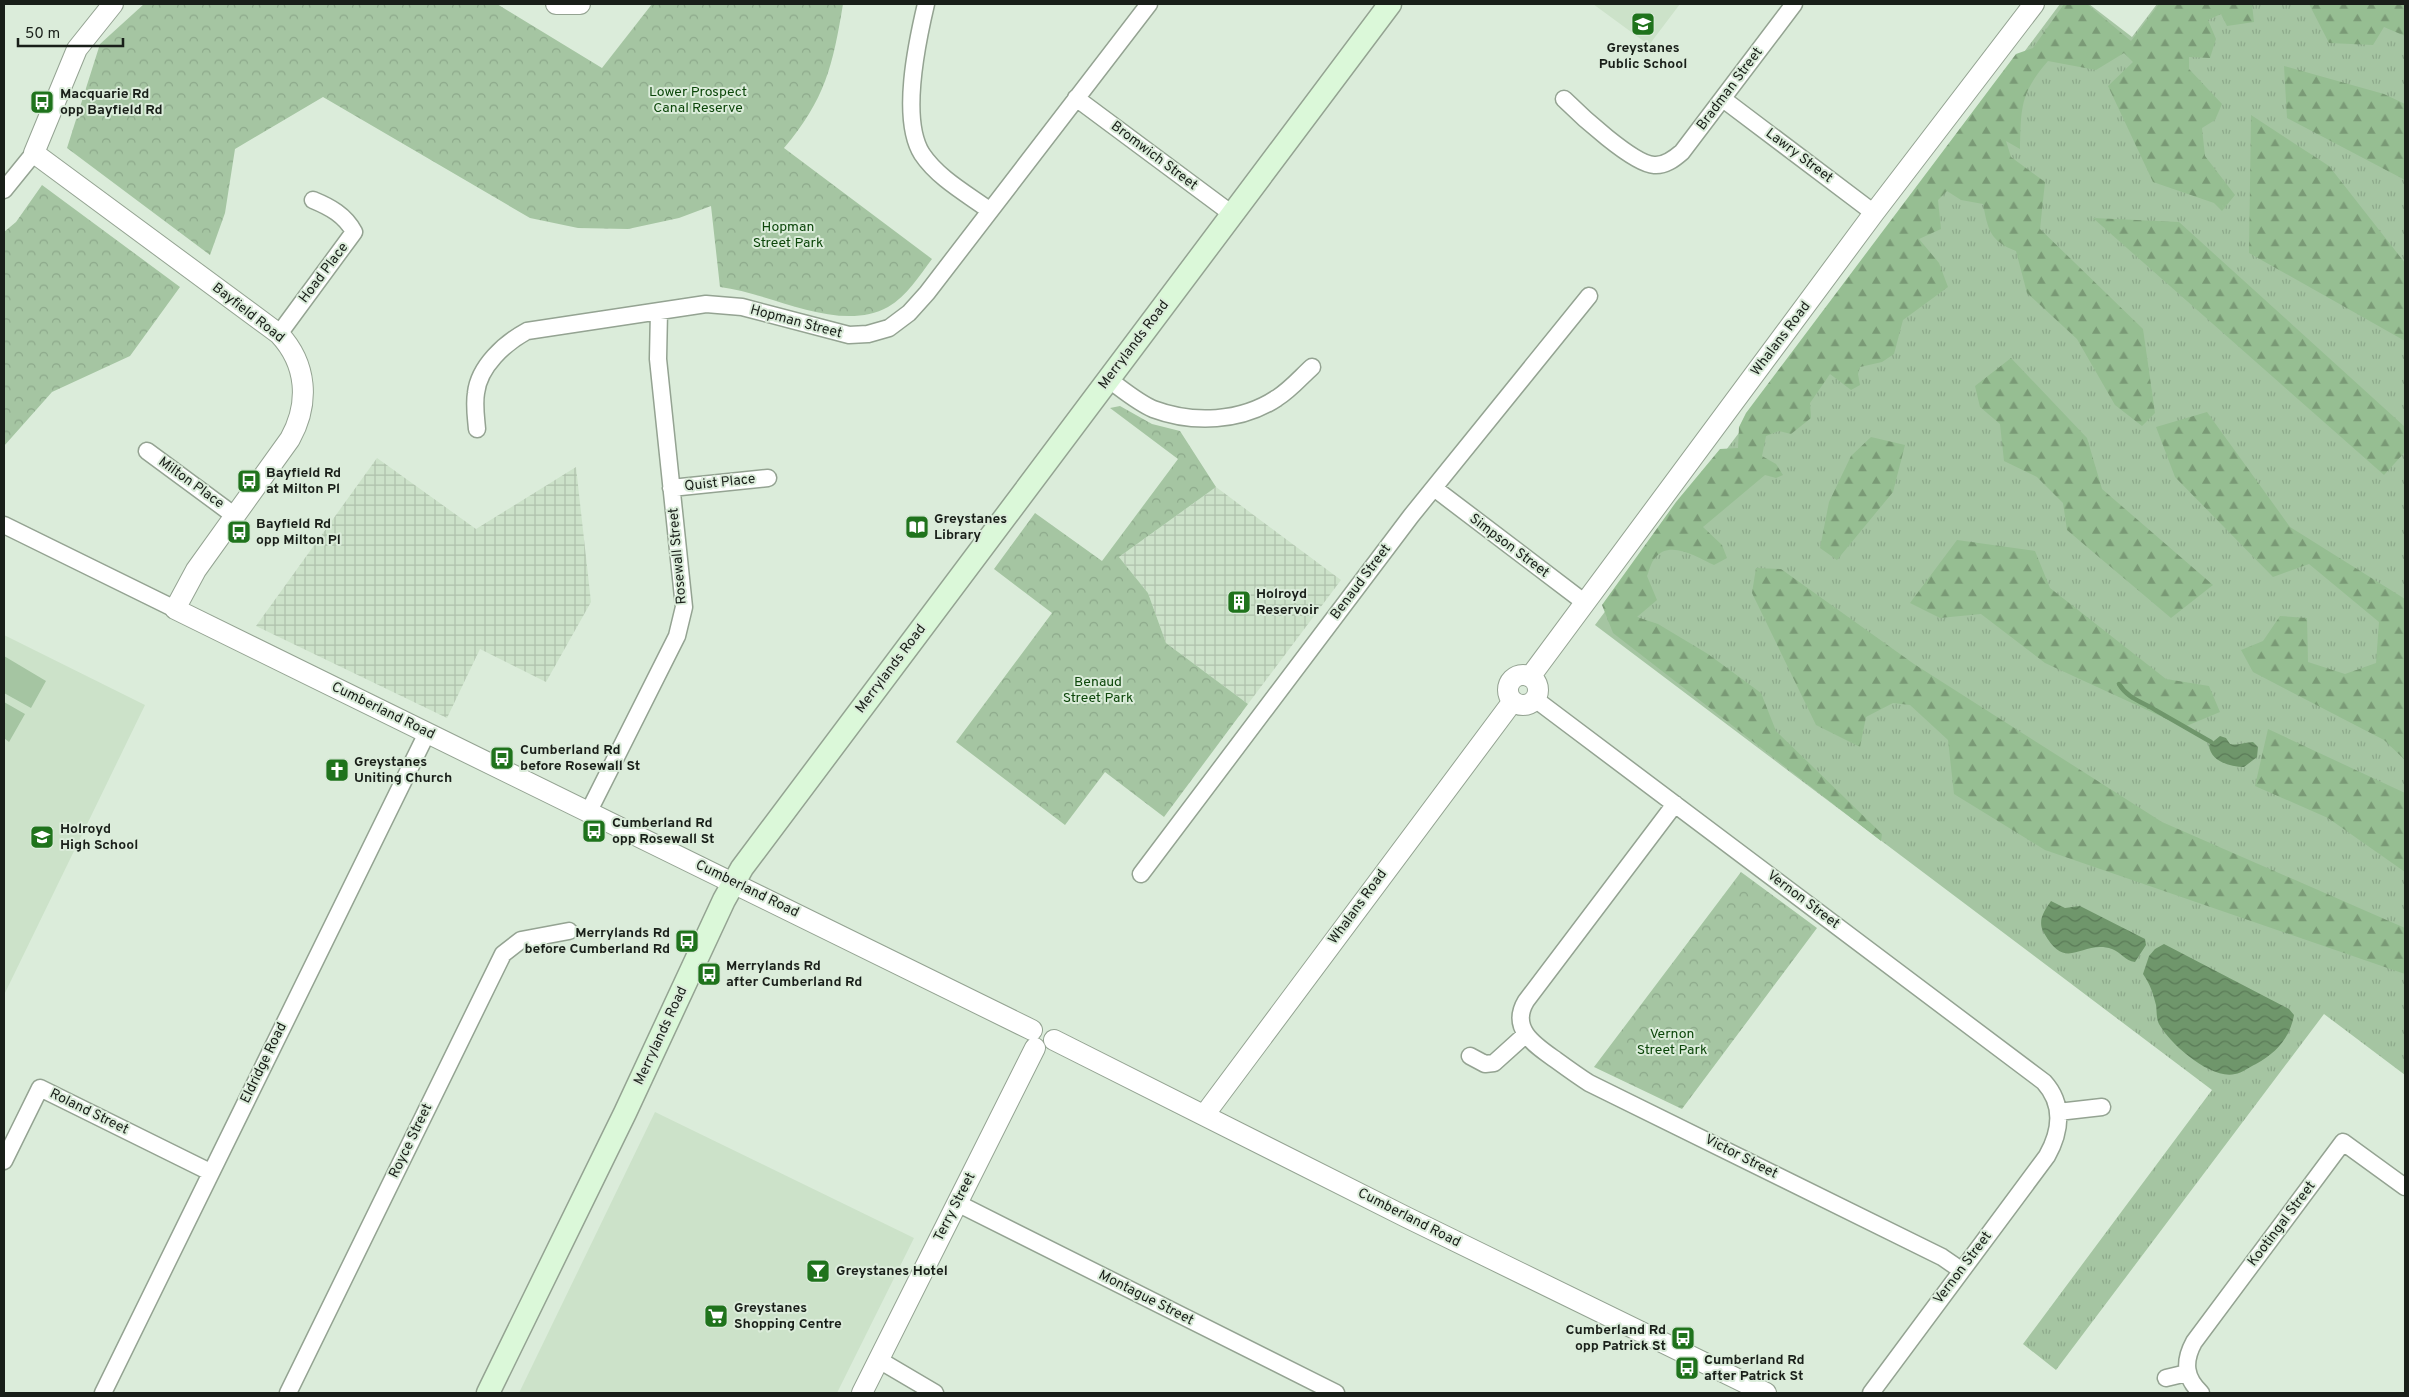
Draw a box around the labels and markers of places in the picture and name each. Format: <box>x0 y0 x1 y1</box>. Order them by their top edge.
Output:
school or university icon: Greystanes Public School <box>1630 11 1656 37</box>
place label: Greystanes Public School <box>1599 40 1687 73</box>
place label: Macquarie Rd opp Bayfield Rd <box>60 86 163 119</box>
bus stop icon: Macquarie Rd opp Bayfield Rd <box>29 89 55 115</box>
place label: Bayfield Rd at Milton Pl <box>266 465 341 498</box>
bus stop icon: Bayfield Rd at Milton Pl <box>236 468 262 494</box>
place label: Greystanes Library <box>934 511 1007 544</box>
library icon: Greystanes Library <box>904 514 930 540</box>
place label: Bayfield Rd opp Milton Pl <box>256 516 341 549</box>
bus stop icon: Bayfield Rd opp Milton Pl <box>226 519 252 545</box>
place label: Holroyd Reservoir <box>1256 586 1319 619</box>
building icon: Holroyd Reservoir <box>1226 589 1252 615</box>
place label: Cumberland Rd before Rosewall St <box>520 742 640 775</box>
bus stop icon: Cumberland Rd before Rosewall St <box>489 745 515 771</box>
place label: Greystanes Uniting Church <box>354 754 452 787</box>
church icon: Greystanes Uniting Church <box>324 757 350 783</box>
place label: Cumberland Rd opp Rosewall St <box>612 815 715 848</box>
bus stop icon: Cumberland Rd opp Rosewall St <box>581 818 607 844</box>
place label: Holroyd High School <box>60 821 138 854</box>
school or university icon: Holroyd High School <box>29 824 55 850</box>
place label: Merrylands Rd before Cumberland Rd <box>524 925 670 958</box>
bus stop icon: Merrylands Rd before Cumberland Rd <box>674 928 700 954</box>
place label: Merrylands Rd after Cumberland Rd <box>726 958 862 991</box>
bus stop icon: Merrylands Rd after Cumberland Rd <box>696 961 722 987</box>
bar icon: Greystanes Hotel <box>805 1258 831 1284</box>
place label: Greystanes Hotel <box>836 1263 948 1280</box>
place label: Greystanes Shopping Centre <box>734 1300 842 1333</box>
supermarket icon: Greystanes Shopping Centre <box>703 1303 729 1329</box>
place label: Cumberland Rd opp Patrick St <box>1566 1322 1666 1355</box>
bus stop icon: Cumberland Rd opp Patrick St <box>1670 1325 1696 1351</box>
place label: Cumberland Rd after Patrick St <box>1704 1352 1804 1385</box>
bus stop icon: Cumberland Rd after Patrick St <box>1674 1355 1700 1381</box>

